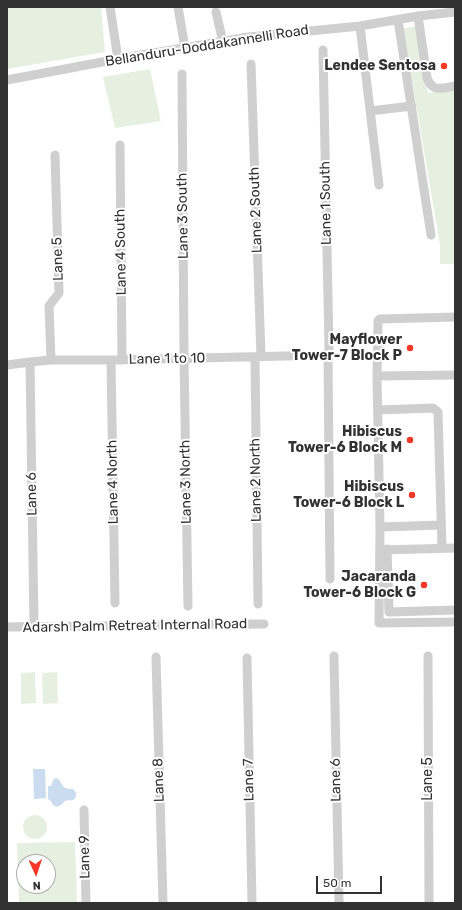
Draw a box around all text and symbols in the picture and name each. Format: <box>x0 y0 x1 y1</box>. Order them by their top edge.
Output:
street label: Bellanduru-Doddakannelli Road <box>104 22 310 70</box>
place label: Lendee Sentosa <box>324 58 436 74</box>
marker: Lendee Sentosa <box>439 61 449 71</box>
street label: Lane 1 South <box>317 161 335 245</box>
street label: Lane 2 South <box>246 167 266 253</box>
street label: Lane 3 South <box>174 173 192 259</box>
street label: Lane 4 South <box>112 209 130 295</box>
street label: Lane 5 <box>49 237 67 281</box>
place label: Mayflower Tower-7 Block P <box>292 332 402 364</box>
marker: Mayflower Tower-7 Block P <box>405 343 415 353</box>
street label: Lane 1 to 10 <box>129 350 205 368</box>
place label: Hibiscus Tower-6 Block M <box>288 424 402 456</box>
marker: Hibiscus Tower-6 Block M <box>405 435 415 445</box>
street label: Lane 2 North <box>247 438 265 522</box>
street label: Lane 4 North <box>104 440 122 524</box>
street label: Lane 3 North <box>177 440 195 524</box>
street label: Lane 6 <box>23 472 41 516</box>
place label: Hibiscus Tower-6 Block L <box>293 479 404 512</box>
marker: Hibiscus Tower-6 Block L <box>407 490 417 500</box>
place label: Jacaranda Tower-6 Block G <box>303 569 416 602</box>
marker: Jacaranda Tower-6 Block G <box>419 580 429 590</box>
street label: Adarsh Palm Retreat Internal Road <box>23 616 247 636</box>
street label: Lane 5 <box>420 757 436 801</box>
street label: Lane 8 <box>150 758 168 802</box>
street label: Lane 6 <box>327 758 345 802</box>
street label: Lane 7 <box>240 759 258 801</box>
street label: Lane 9 <box>76 835 94 879</box>
north arrow <box>16 854 56 894</box>
scale bar <box>318 868 384 894</box>
text: 50 m <box>323 876 351 890</box>
text: N <box>32 879 41 892</box>

